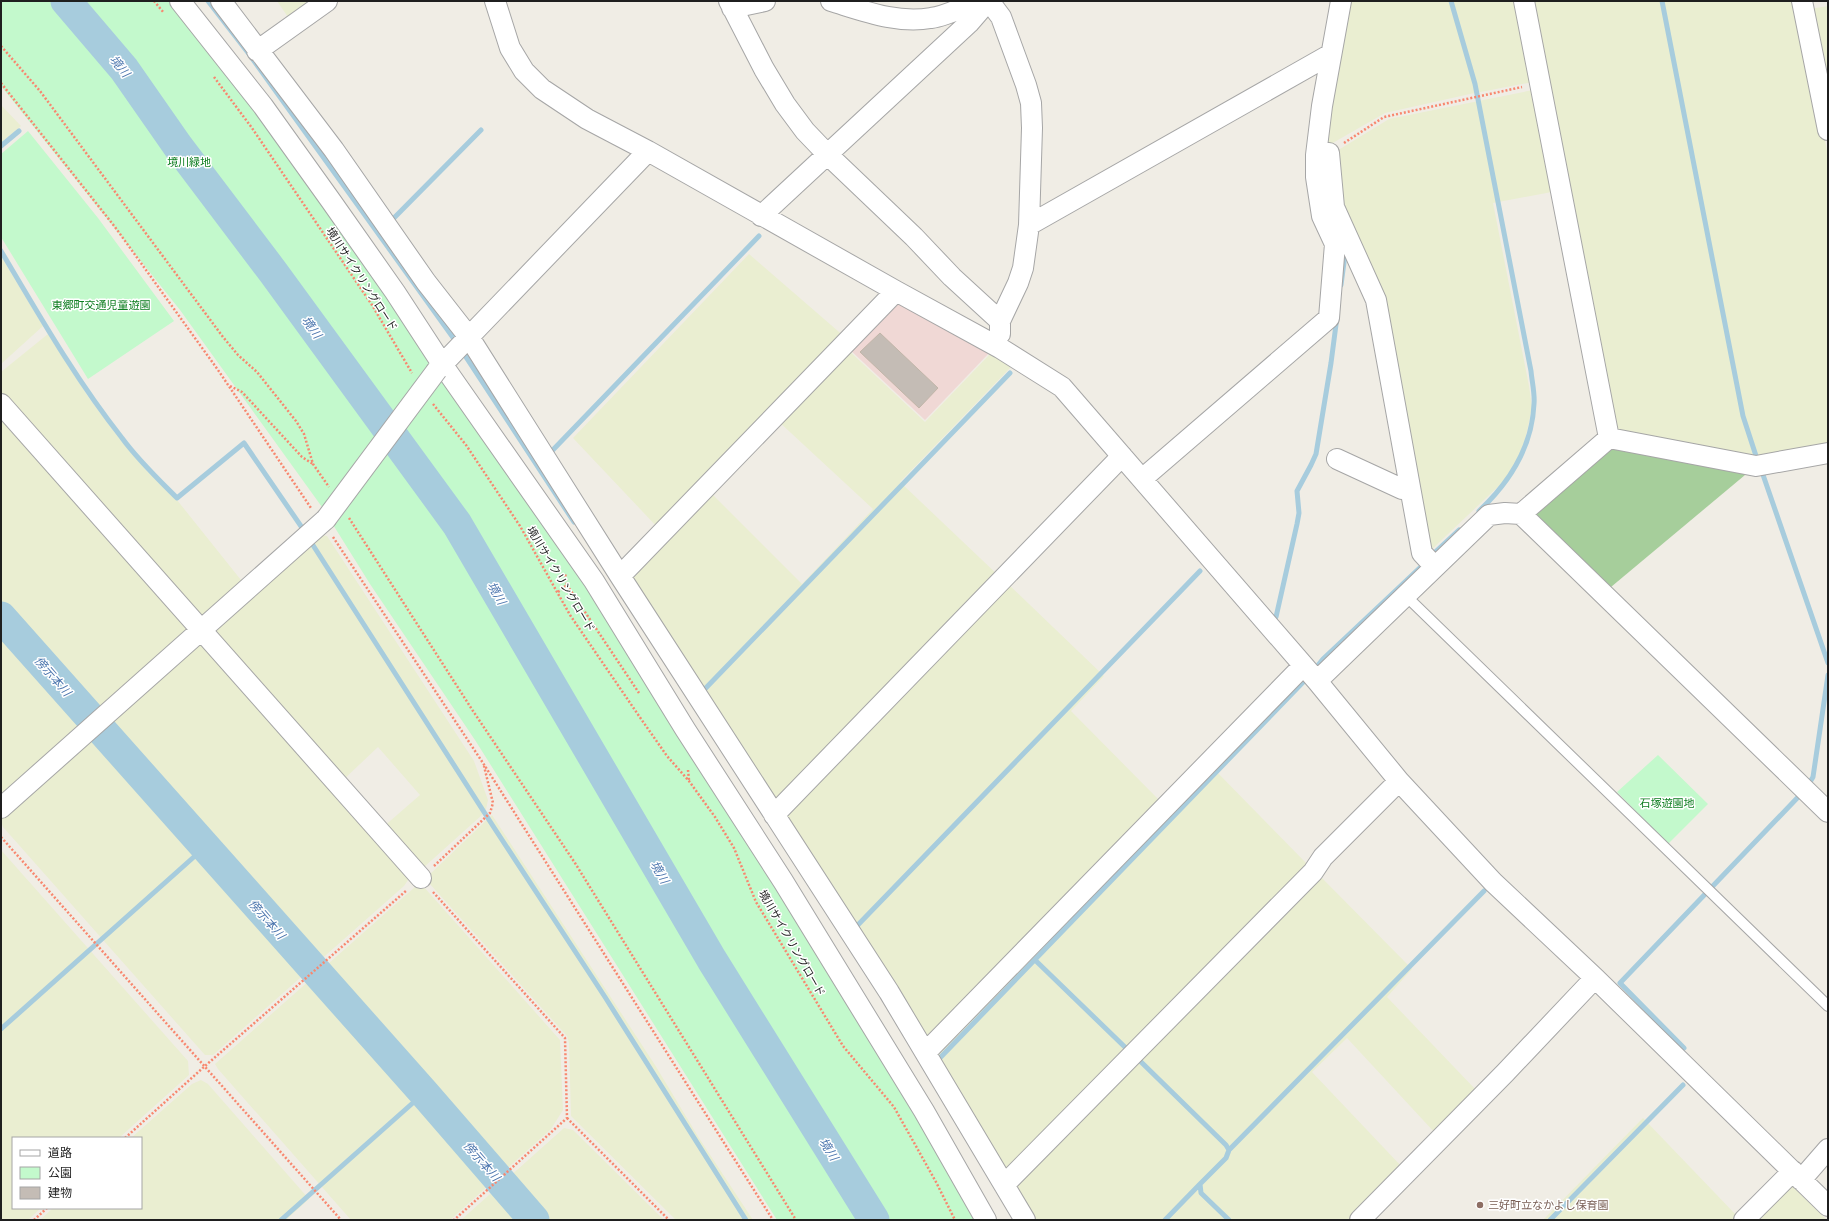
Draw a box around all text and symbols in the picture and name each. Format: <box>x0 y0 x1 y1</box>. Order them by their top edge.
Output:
water label: 境川 <box>107 52 135 82</box>
park label: 境川緑地 <box>167 155 211 169</box>
street label: 境川サイクリングロード <box>323 225 401 333</box>
park label: 東郷町交通児童遊園 <box>52 298 151 312</box>
water label: 境川 <box>299 313 326 343</box>
street label: 境川サイクリングロード <box>524 524 598 634</box>
water label: 境川 <box>485 579 510 609</box>
water label: 傍示本川 <box>32 653 76 701</box>
park label: 石塚遊園地 <box>1640 796 1695 810</box>
water label: 境川 <box>648 858 673 888</box>
street label: 境川サイクリングロード <box>756 887 828 999</box>
water label: 傍示本川 <box>246 896 290 944</box>
water label: 境川 <box>816 1135 843 1165</box>
legend <box>12 1137 142 1209</box>
water label: 傍示本川 <box>461 1138 505 1186</box>
text: 道路 <box>48 1145 72 1160</box>
text: 公園 <box>48 1165 72 1180</box>
text: 建物 <box>48 1185 72 1200</box>
place label: 三好町立なかよし保育園 <box>1488 1198 1608 1212</box>
marker: 三好町立なかよし保育園 <box>1475 1200 1485 1210</box>

